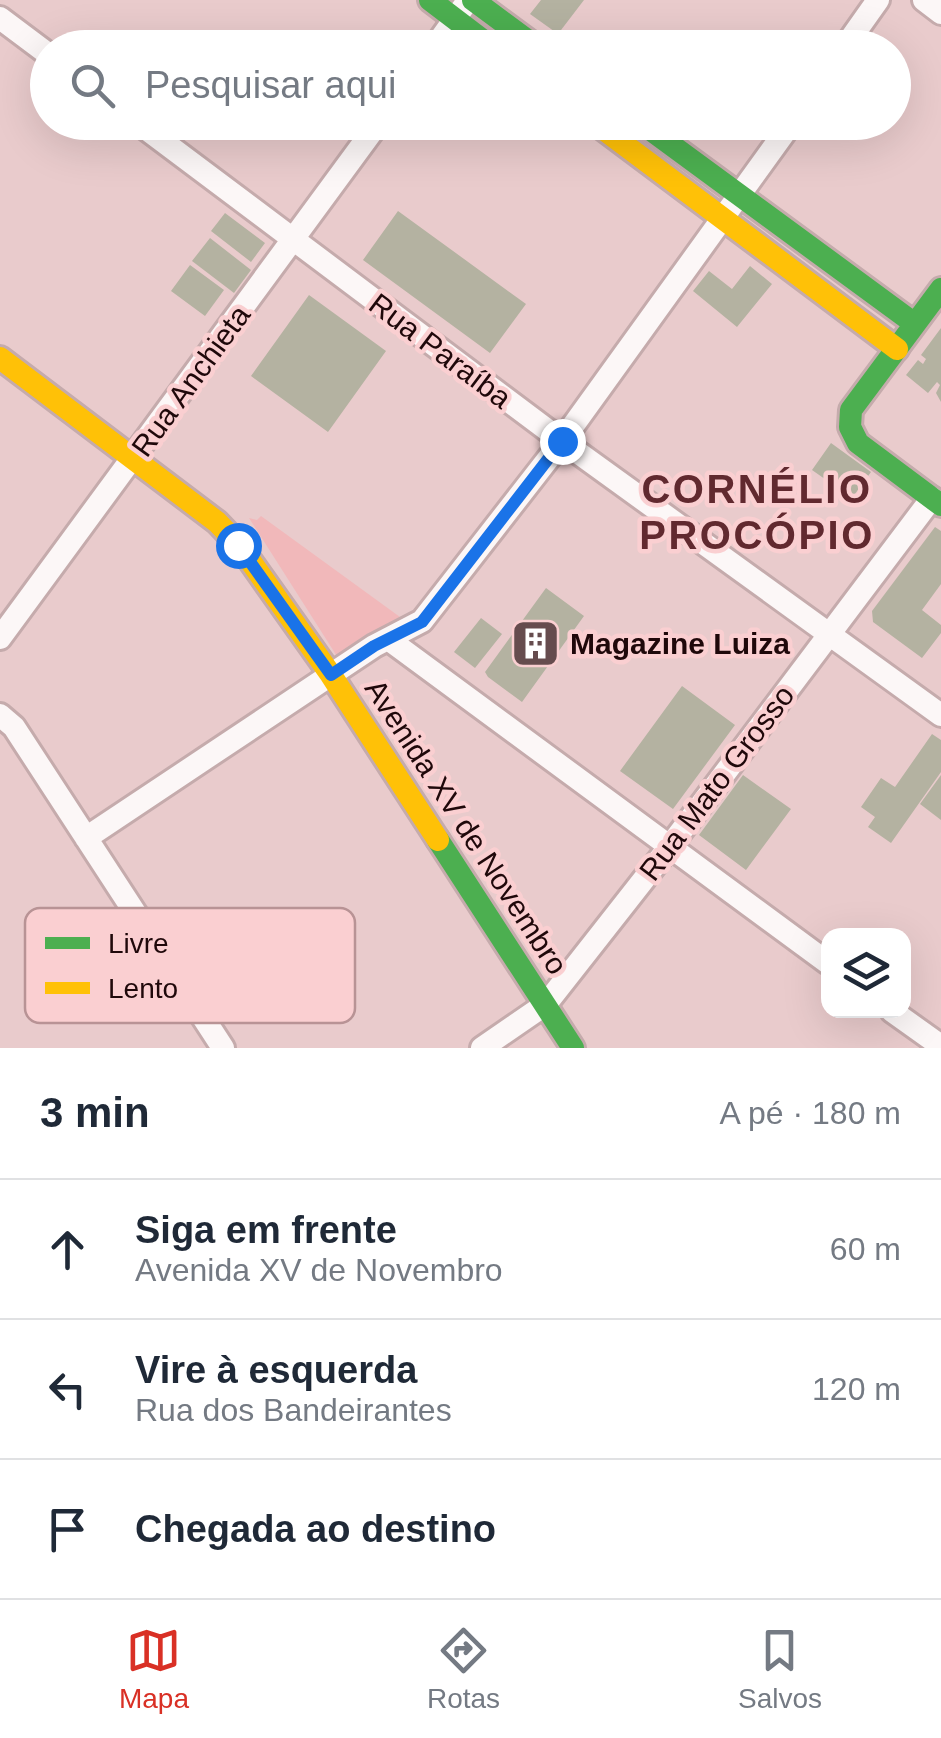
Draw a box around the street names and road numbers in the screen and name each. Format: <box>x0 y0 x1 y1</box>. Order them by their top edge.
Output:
street label: Rua Paraíba <box>363 287 518 415</box>
street label: Rua Anchieta <box>125 299 257 463</box>
street label: Avenida XV de Novembro <box>359 673 574 980</box>
street label: Rua Mato Grosso <box>633 679 801 887</box>

